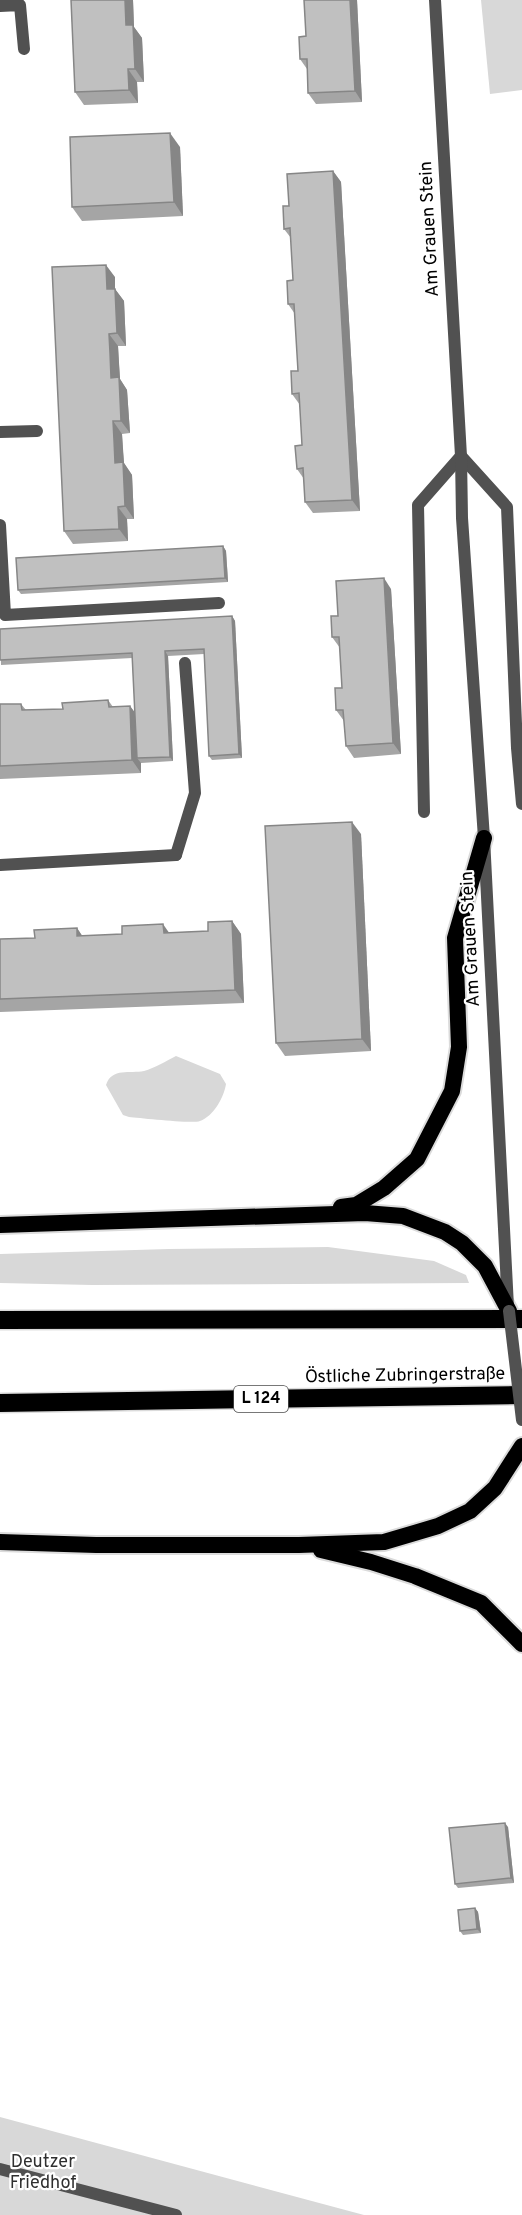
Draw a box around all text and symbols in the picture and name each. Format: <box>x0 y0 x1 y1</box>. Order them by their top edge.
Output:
street label: Am Grauen Stein <box>415 160 445 298</box>
street label: Am Grauen Stein <box>456 870 486 1008</box>
street label: Östliche Zubringerstraße <box>305 1361 505 1389</box>
road number: L 124 <box>234 1386 288 1412</box>
park label: Deutzer Friedhof <box>10 2151 76 2195</box>

